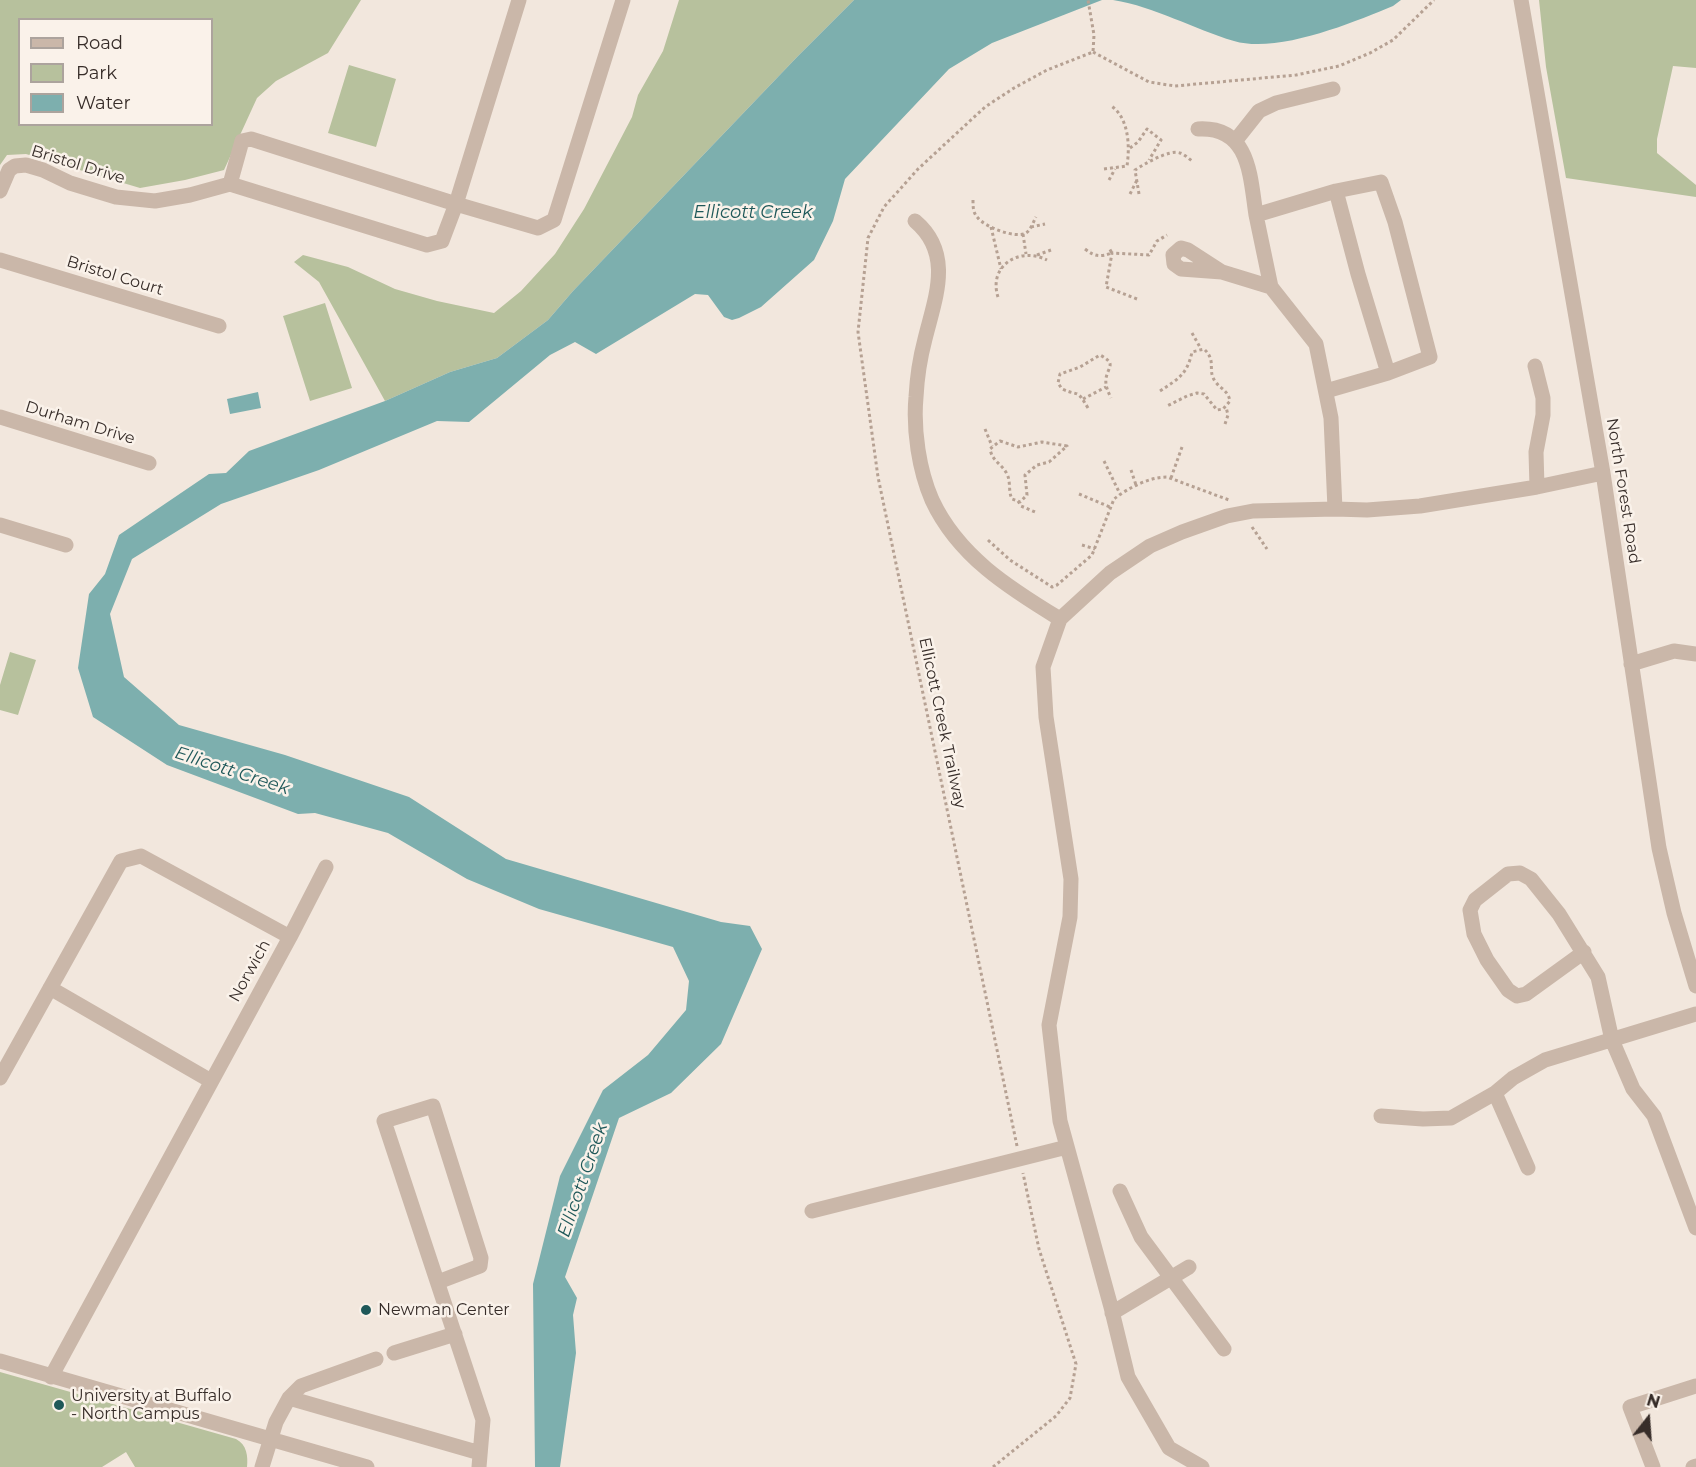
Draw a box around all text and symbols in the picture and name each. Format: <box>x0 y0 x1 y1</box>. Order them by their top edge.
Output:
legend <box>18 18 213 126</box>
text: Road <box>76 32 123 54</box>
text: Park <box>76 62 117 84</box>
text: Water <box>76 92 131 114</box>
street label: Bristol Drive <box>29 142 127 188</box>
water label: Ellicott Creek <box>693 202 813 224</box>
street label: Bristol Court <box>64 252 166 300</box>
street label: Durham Drive <box>23 397 137 449</box>
street label: North Forest Road <box>1602 417 1644 565</box>
street label: Ellicott Creek Trailway <box>914 636 970 810</box>
water label: Ellicott Creek <box>172 742 292 800</box>
street label: Norwich <box>225 937 275 1005</box>
water label: Ellicott Creek <box>553 1120 613 1240</box>
place label: Newman Center <box>378 1300 510 1320</box>
marker: Newman Center <box>359 1303 373 1317</box>
place label: University at Buffalo - North Campus <box>71 1386 231 1424</box>
north arrow <box>1618 1389 1678 1449</box>
text: N <box>1644 1390 1662 1412</box>
marker: University at Buffalo - North Campus <box>52 1398 66 1412</box>

